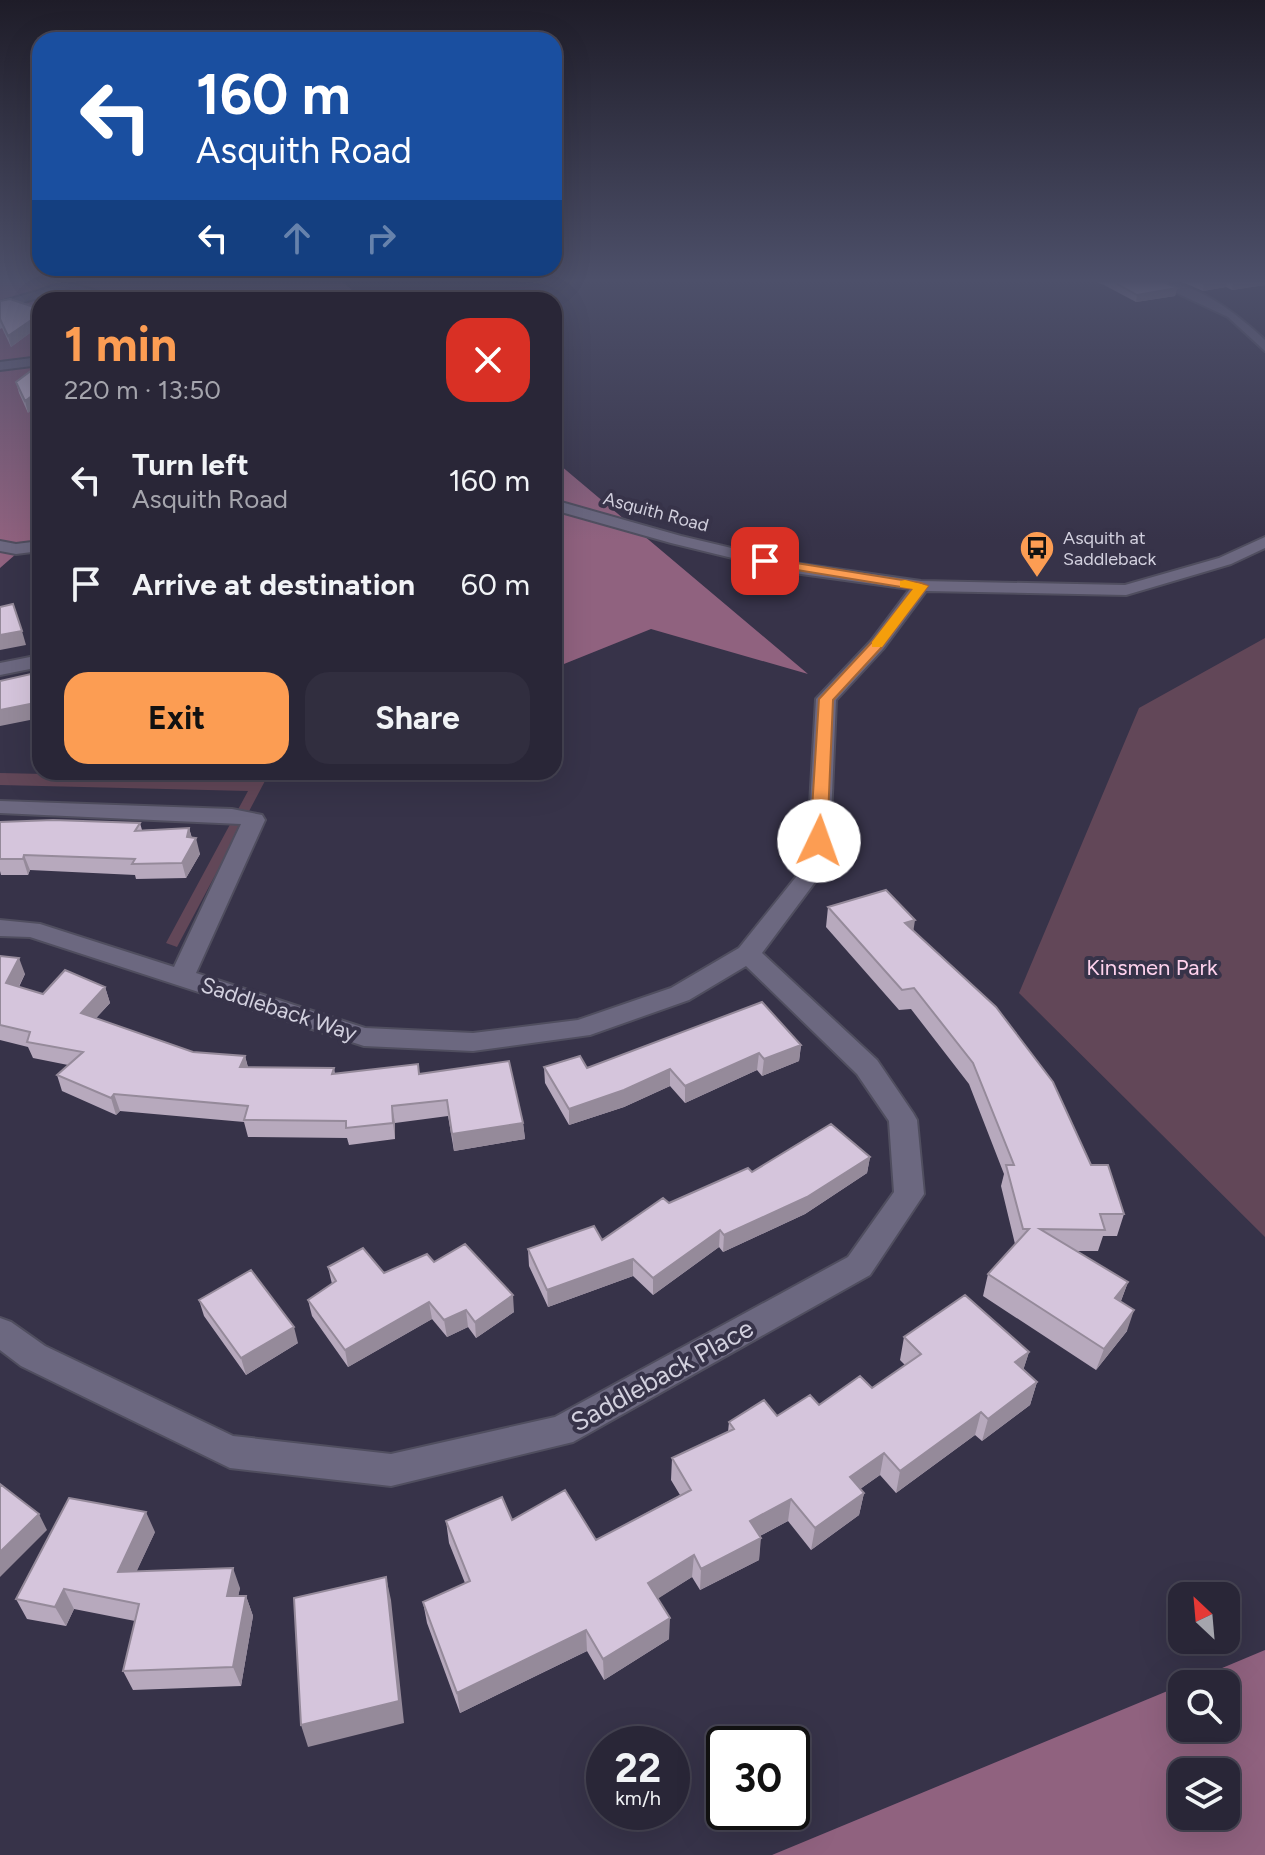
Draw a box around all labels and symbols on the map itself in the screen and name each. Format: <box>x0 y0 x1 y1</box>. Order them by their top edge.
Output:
street label: Asquith Road <box>601 487 711 537</box>
pin <box>731 527 799 595</box>
place label: Asquith at Saddleback <box>1063 527 1157 570</box>
bus stop icon: Asquith at Saddleback <box>1018 529 1056 579</box>
position arrow <box>777 799 861 883</box>
park label: Kinsmen Park <box>1086 954 1218 981</box>
street label: Saddleback Way <box>198 971 361 1047</box>
street label: Saddleback Place <box>565 1312 759 1438</box>
north arrow <box>1168 1582 1240 1654</box>
speed limit sign: 30 <box>706 1726 810 1830</box>

